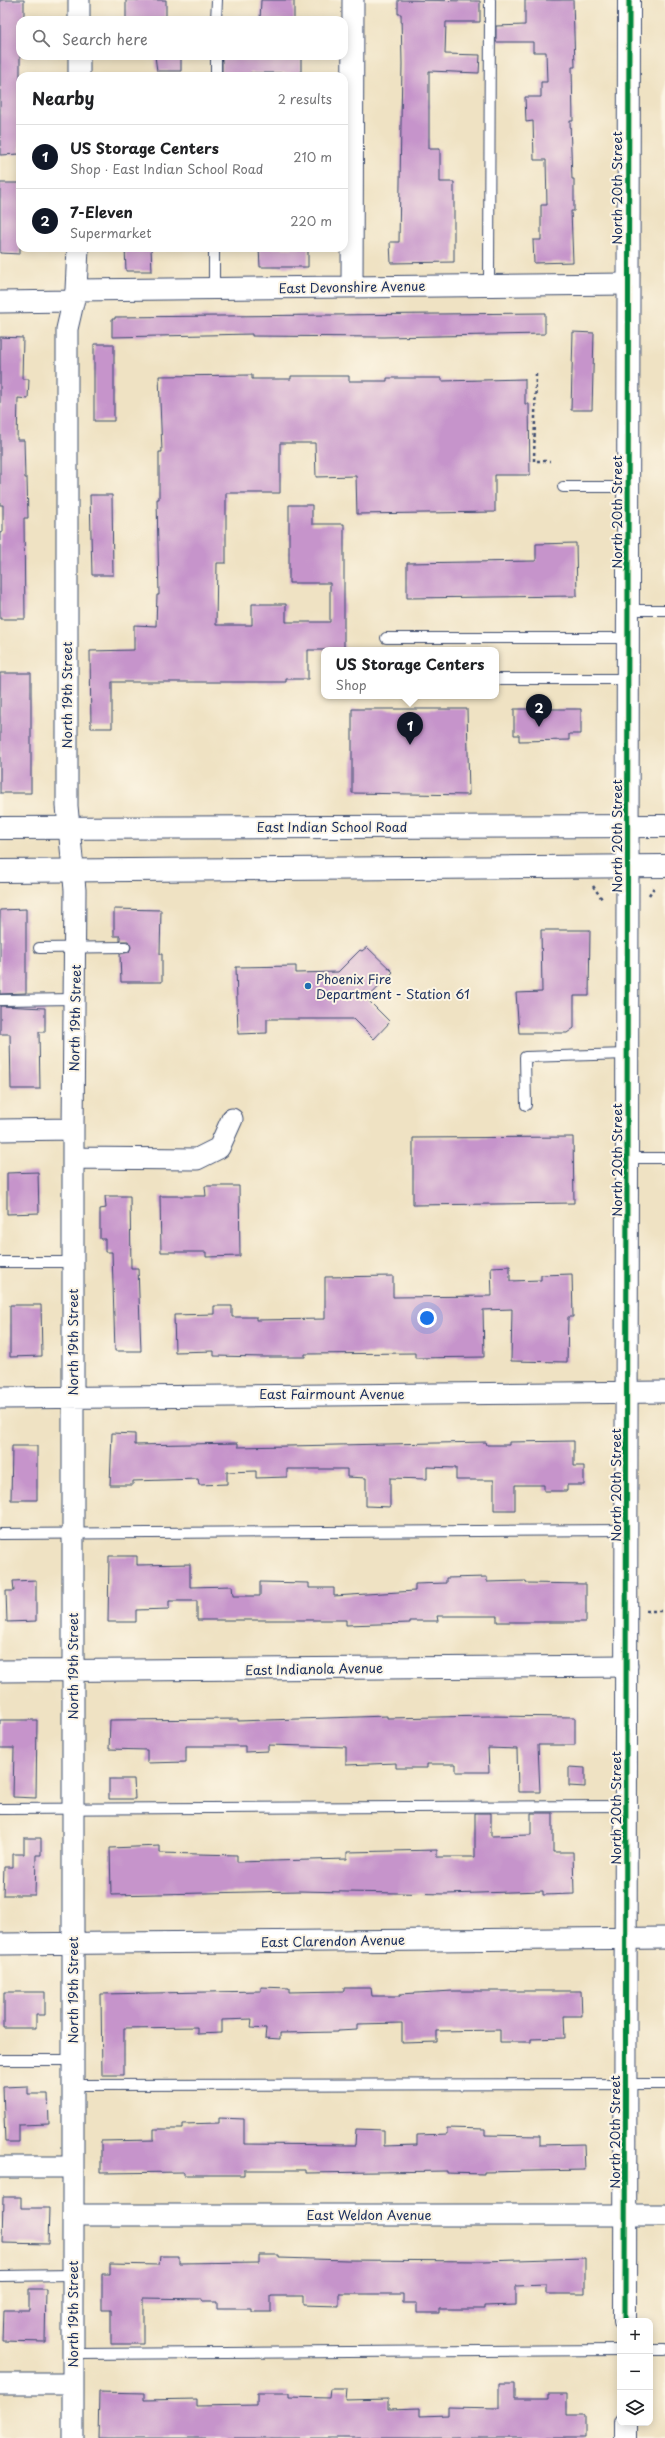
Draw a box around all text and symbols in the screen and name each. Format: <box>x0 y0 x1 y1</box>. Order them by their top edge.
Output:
search box <box>16 16 348 60</box>
icon: search <box>30 27 52 49</box>
text: Search here <box>62 27 148 50</box>
text: Nearby <box>32 85 94 111</box>
text: 2 results <box>278 89 332 108</box>
street label: North 20th Street <box>607 131 626 245</box>
text: US Storage Centers <box>70 136 219 159</box>
text: 1 <box>42 147 48 166</box>
text: 210 m <box>293 147 332 166</box>
text: Shop · East Indian School Road <box>70 159 263 178</box>
text: 7-Eleven <box>70 200 133 223</box>
text: 2 <box>40 211 50 230</box>
text: 220 m <box>290 211 332 230</box>
text: Supermarket <box>70 223 152 242</box>
street label: East Devonshire Avenue <box>278 276 426 297</box>
street label: North 20th Street <box>607 455 626 569</box>
street label: North 19th Street <box>57 642 76 748</box>
popup <box>321 647 499 699</box>
text: US Storage Centers <box>336 652 484 675</box>
text: Shop <box>336 675 367 694</box>
pin: 2 <box>526 694 552 727</box>
pin: 1 <box>397 712 423 745</box>
street label: North 20th Street <box>607 779 626 893</box>
street label: East Indian School Road <box>257 817 407 836</box>
street label: North 19th Street <box>64 964 85 1072</box>
place label: Phoenix Fire Department - Station 61 <box>316 969 470 1003</box>
marker: Phoenix Fire Department - Station 61 <box>303 981 313 991</box>
street label: North 20th Street <box>607 1103 626 1217</box>
street label: North 19th Street <box>63 1289 82 1395</box>
your location <box>417 1308 437 1328</box>
street label: East Fairmount Avenue <box>259 1384 405 1403</box>
street label: North 20th Street <box>606 1428 625 1542</box>
street label: North 19th Street <box>63 1613 82 1719</box>
street label: East Indianola Avenue <box>245 1658 383 1679</box>
street label: North 20th Street <box>606 1751 625 1865</box>
street label: East Clarendon Avenue <box>261 1930 405 1951</box>
street label: North 19th Street <box>63 1937 82 2043</box>
street label: North 20th Street <box>605 2075 624 2189</box>
street label: East Weldon Avenue <box>306 2205 432 2224</box>
street label: North 19th Street <box>63 2261 82 2367</box>
map controls <box>617 2318 653 2426</box>
button: + <box>617 2318 653 2354</box>
button: − <box>617 2354 653 2390</box>
button: layers <box>617 2390 653 2426</box>

